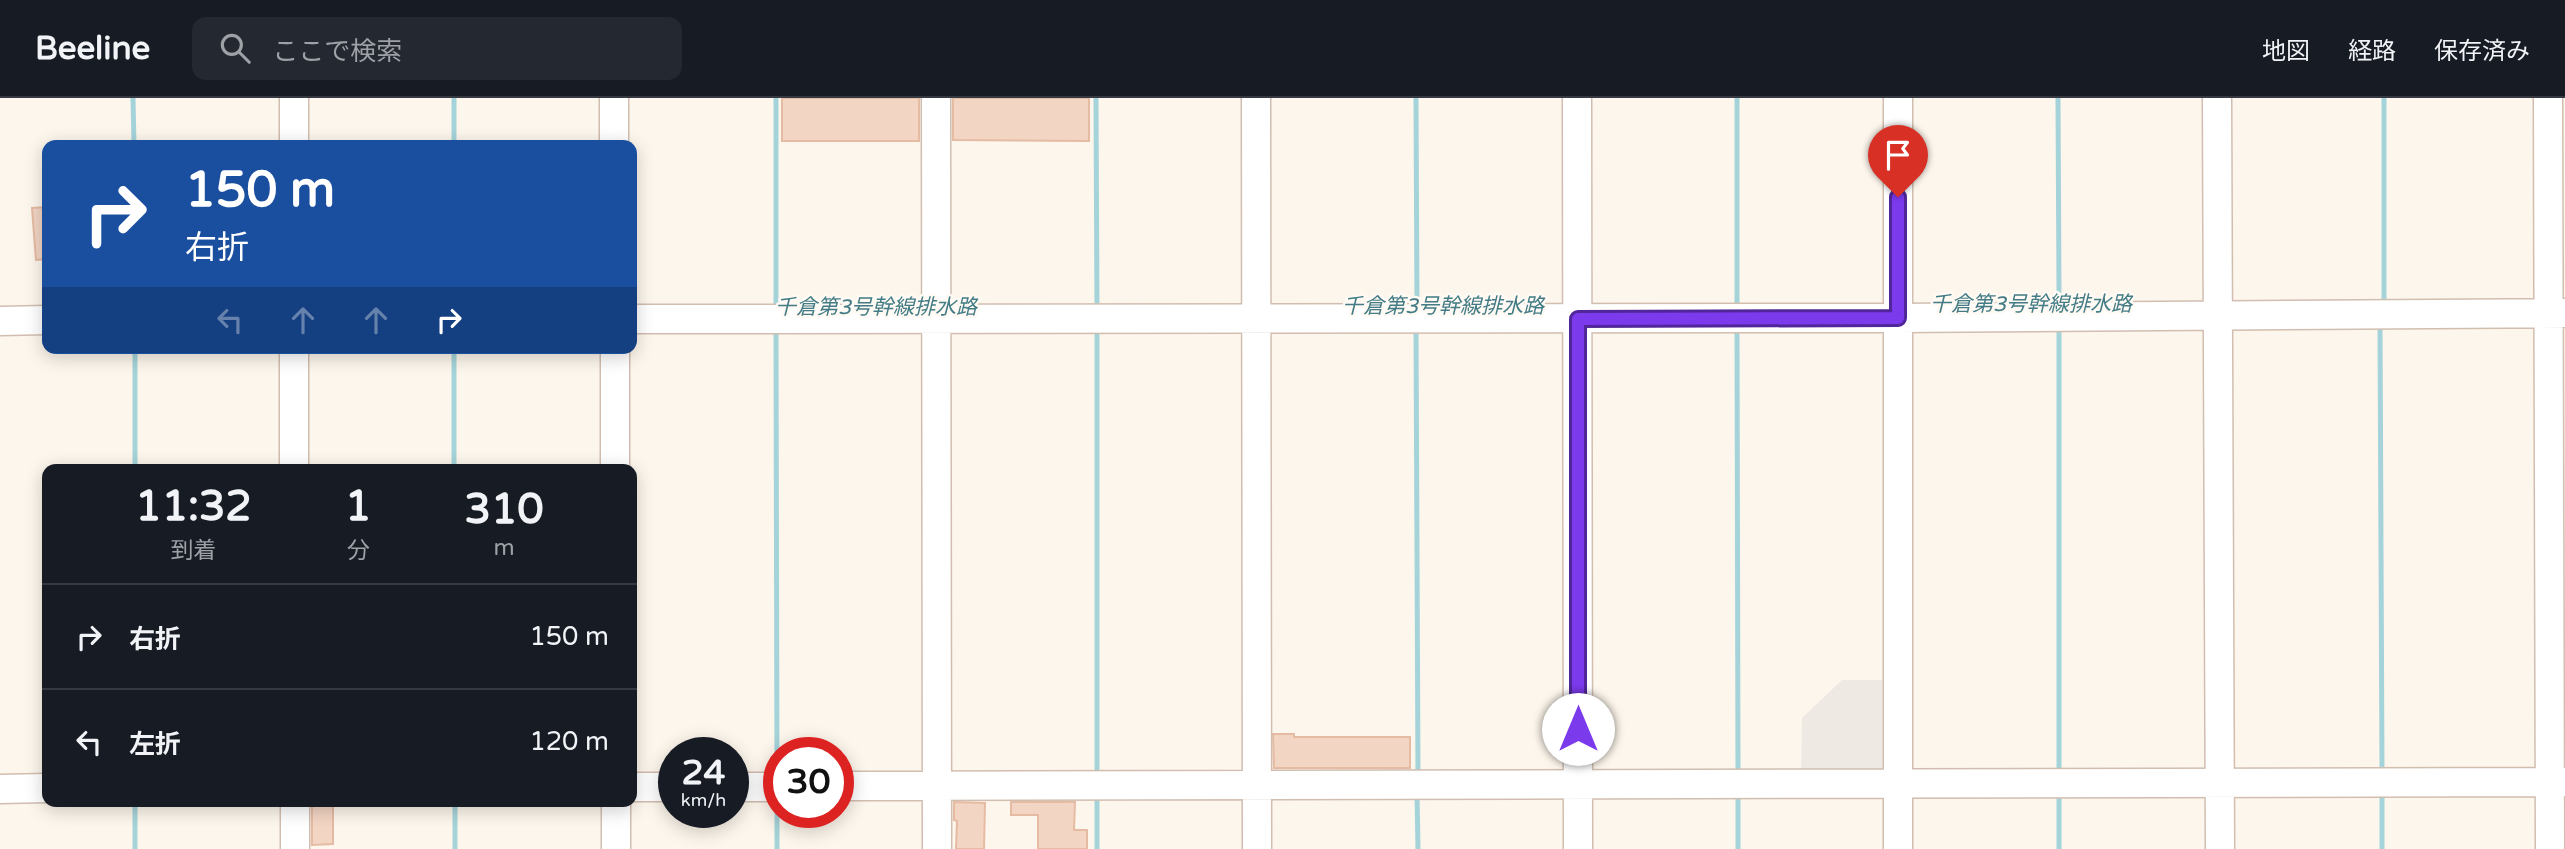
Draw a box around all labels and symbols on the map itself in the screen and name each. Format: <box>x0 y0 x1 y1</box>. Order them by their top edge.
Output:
pin <box>1868 125 1928 197</box>
water label: 千倉第3号幹線排水路 <box>1930 292 2134 317</box>
water label: 千倉第3号幹線排水路 <box>1342 294 1546 319</box>
water label: 千倉第3号幹線排水路 <box>775 295 979 320</box>
position arrow <box>1541 692 1615 766</box>
speed limit sign: 30 <box>763 737 854 828</box>

